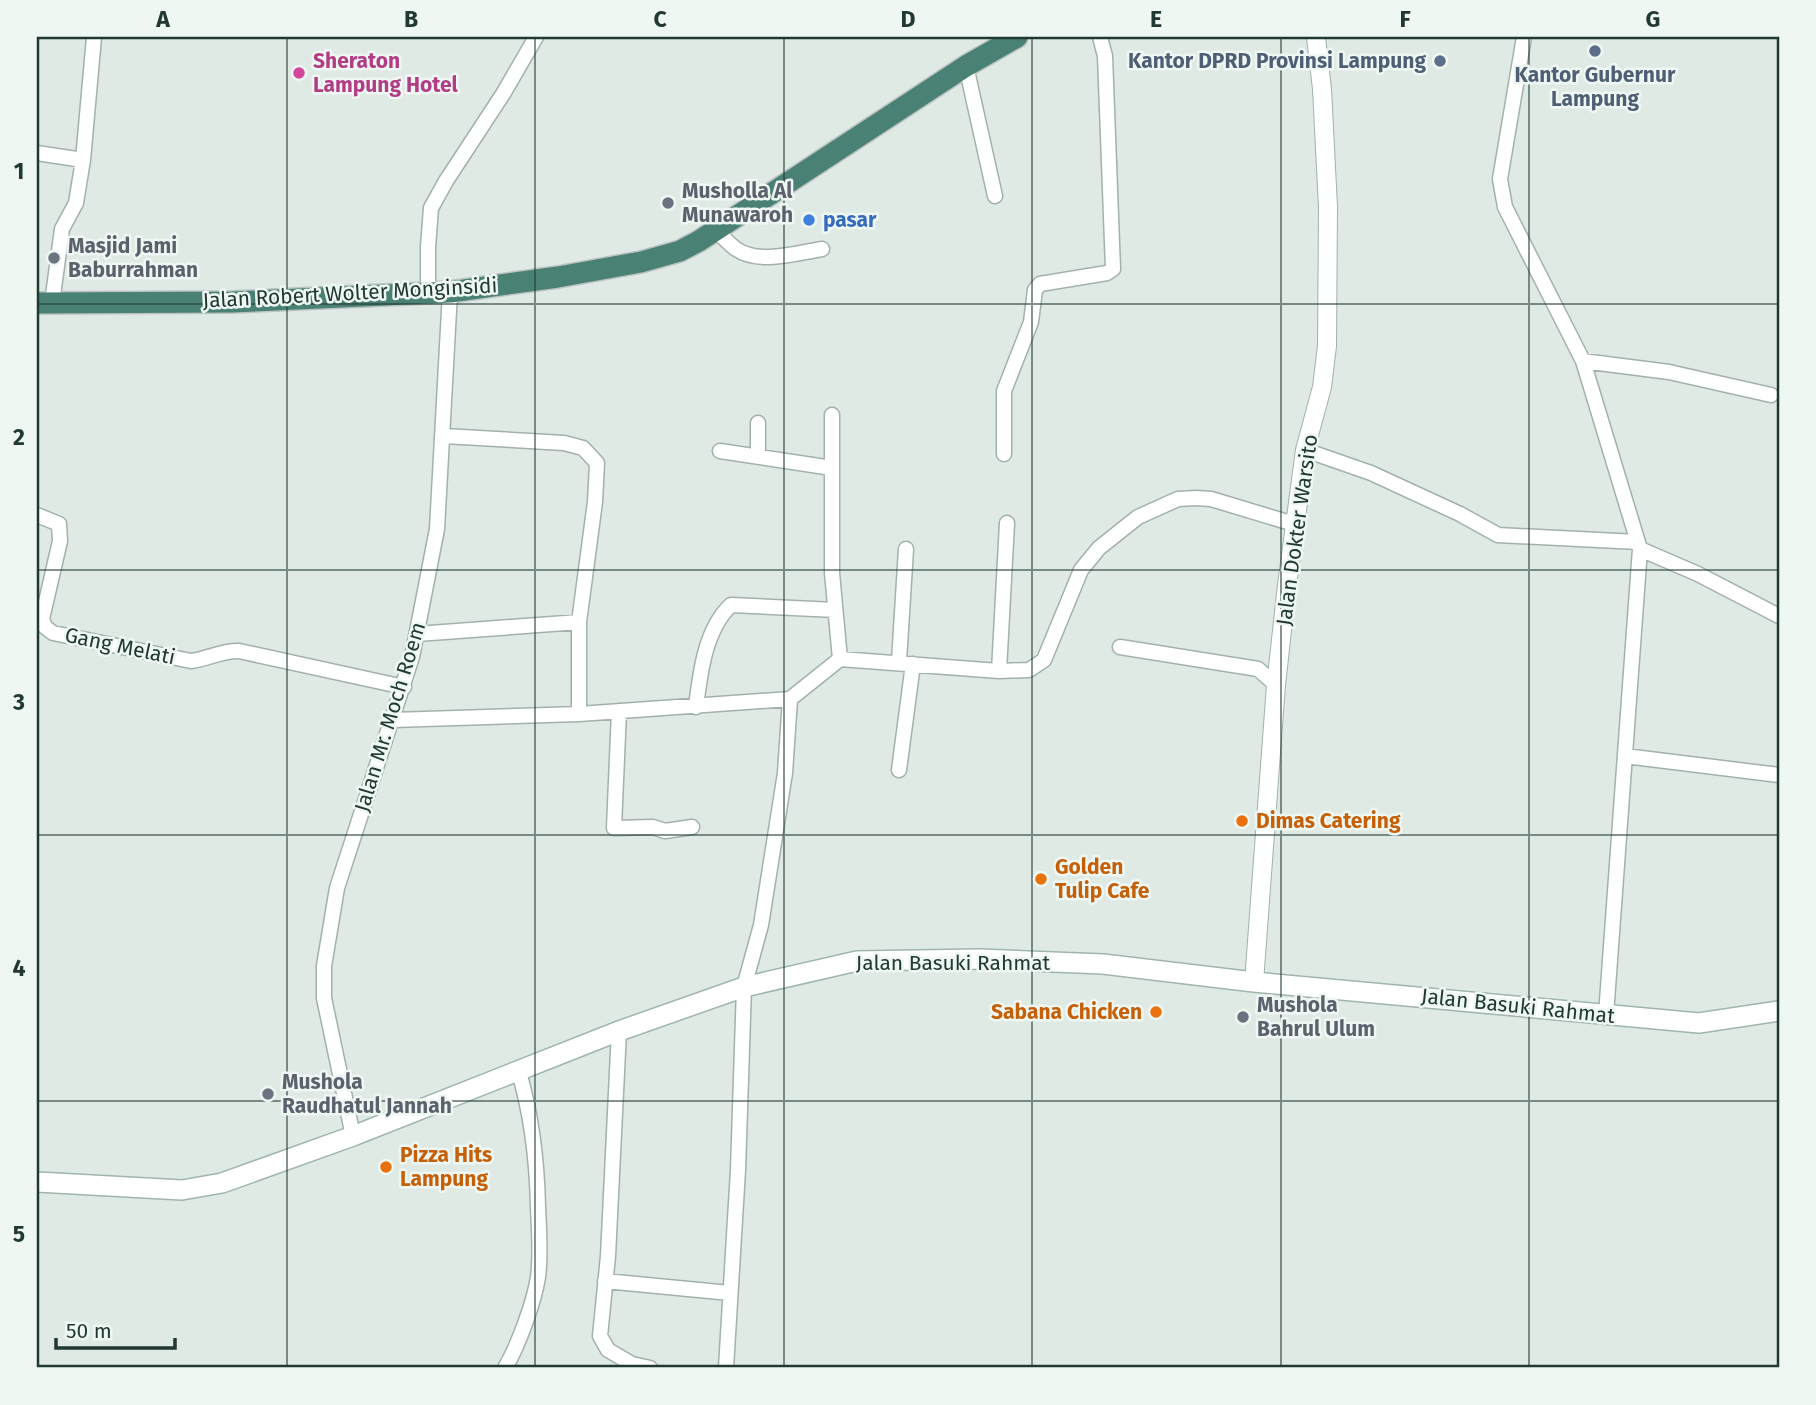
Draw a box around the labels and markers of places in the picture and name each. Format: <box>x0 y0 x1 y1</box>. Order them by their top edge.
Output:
marker: Kantor Gubernur Lampung <box>1587 43 1603 59</box>
place label: Sheraton Lampung Hotel <box>313 48 459 98</box>
place label: Kantor DPRD Provinsi Lampung <box>1128 48 1426 74</box>
marker: Kantor DPRD Provinsi Lampung <box>1432 53 1448 69</box>
place label: Kantor Gubernur Lampung <box>1515 62 1676 112</box>
marker: Sheraton Lampung Hotel <box>291 65 307 81</box>
place label: Musholla Al Munawaroh <box>682 178 793 228</box>
marker: Musholla Al Munawaroh <box>660 195 676 211</box>
place label: pasar <box>823 207 877 233</box>
marker: pasar <box>801 212 817 228</box>
place label: Masjid Jami Baburrahman <box>68 233 198 283</box>
marker: Masjid Jami Baburrahman <box>46 250 62 266</box>
place label: Dimas Catering <box>1256 808 1401 834</box>
marker: Dimas Catering <box>1234 813 1250 829</box>
place label: Golden Tulip Cafe <box>1055 854 1150 904</box>
marker: Golden Tulip Cafe <box>1033 871 1049 887</box>
place label: Mushola Bahrul Ulum <box>1257 992 1375 1042</box>
place label: Sabana Chicken <box>991 999 1142 1025</box>
marker: Sabana Chicken <box>1148 1004 1164 1020</box>
marker: Mushola Bahrul Ulum <box>1235 1009 1251 1025</box>
place label: Mushola Raudhatul Jannah <box>282 1069 452 1119</box>
marker: Mushola Raudhatul Jannah <box>260 1086 276 1102</box>
place label: Pizza Hits Lampung <box>400 1142 492 1192</box>
marker: Pizza Hits Lampung <box>378 1159 394 1175</box>

